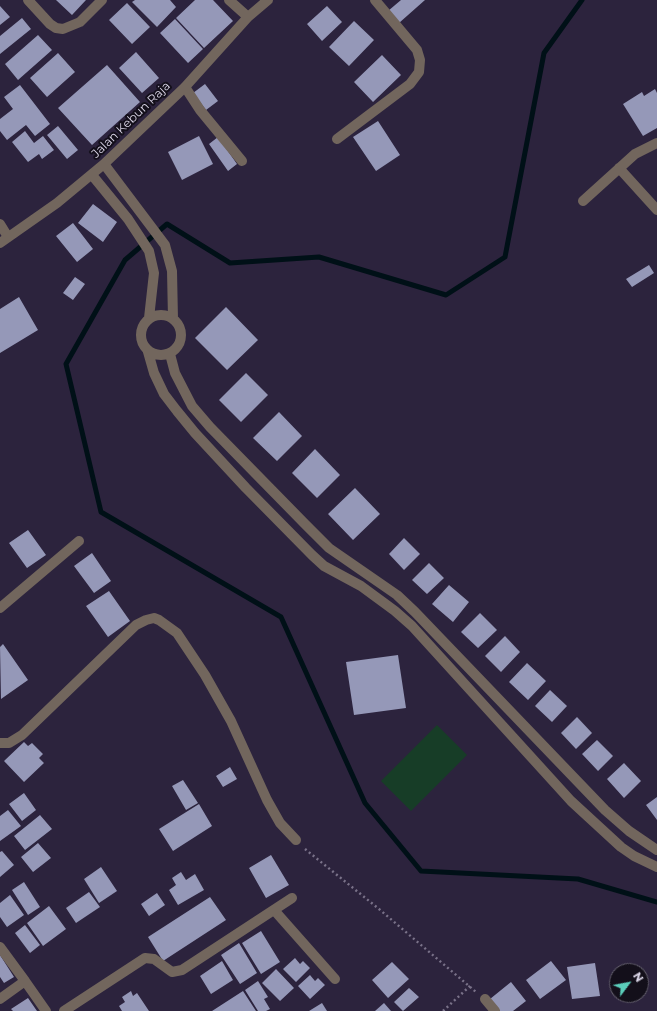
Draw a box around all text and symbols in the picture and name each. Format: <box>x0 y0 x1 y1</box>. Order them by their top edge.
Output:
street label: Jalan Kebun Raja <box>89 79 173 161</box>
north arrow <box>609 963 649 1003</box>
text: N <box>630 970 647 985</box>

